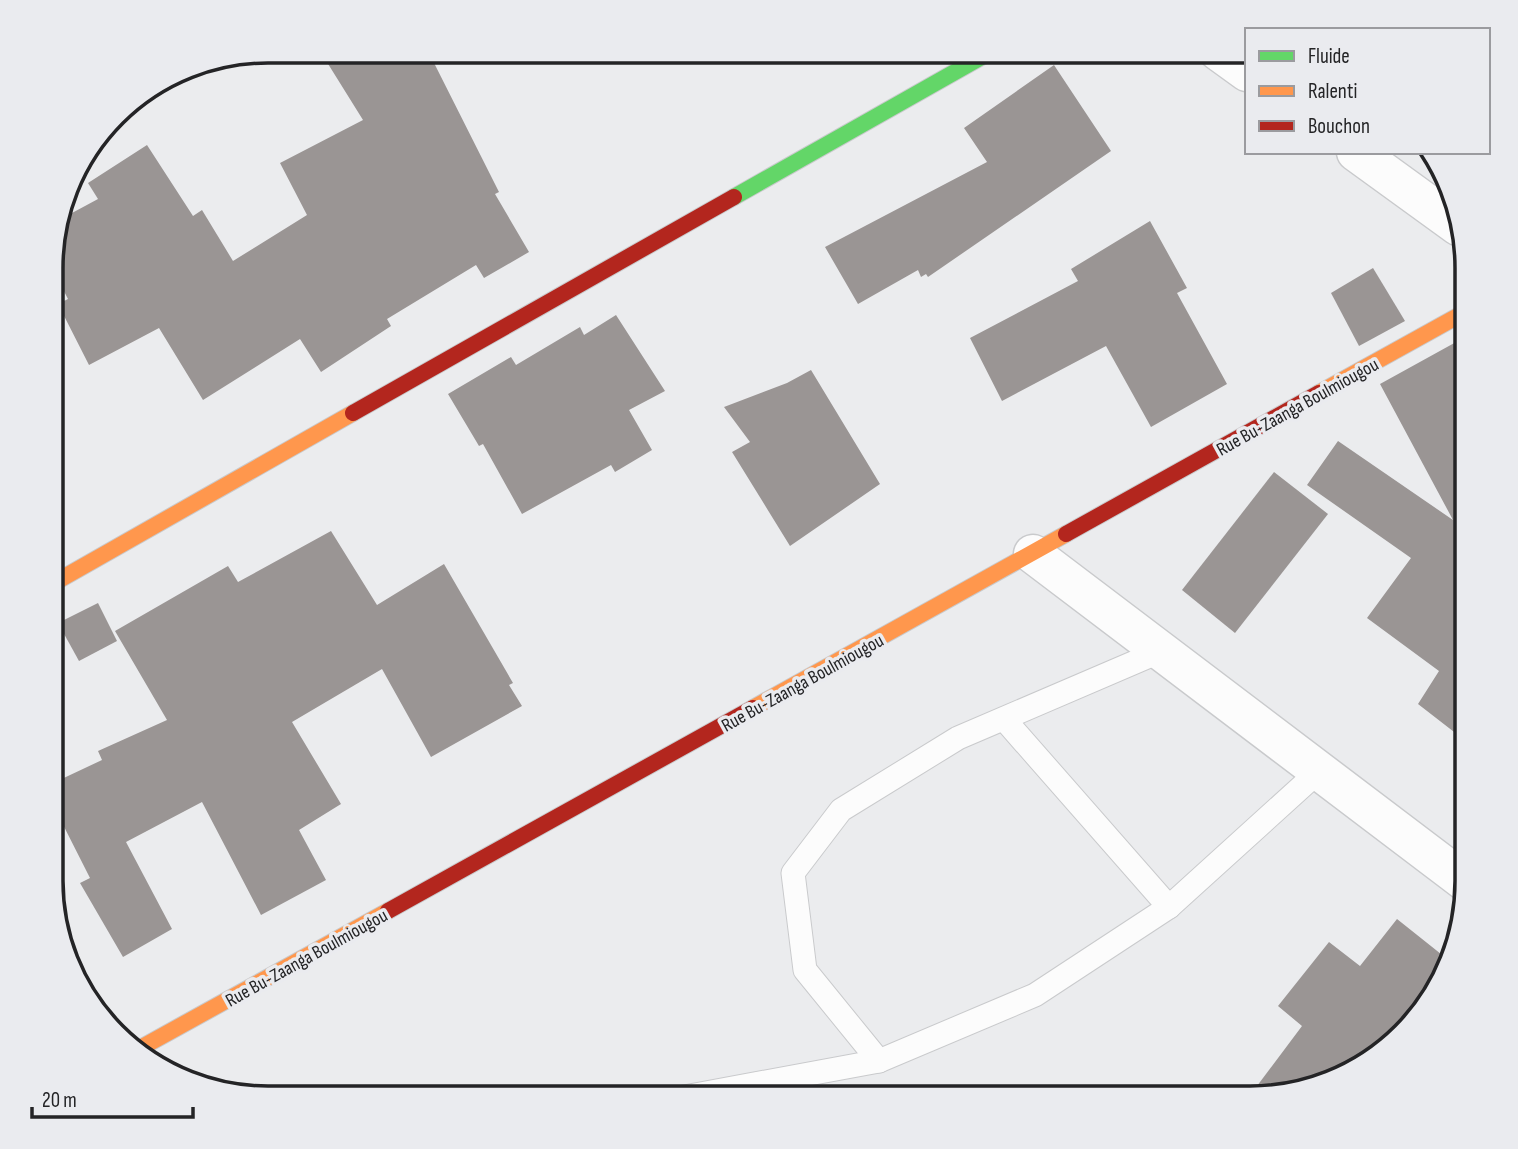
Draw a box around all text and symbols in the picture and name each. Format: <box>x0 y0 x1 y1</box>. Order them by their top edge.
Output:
legend <box>1245 28 1490 154</box>
text: Fluide <box>1308 44 1350 69</box>
text: Ralenti <box>1308 79 1357 104</box>
text: Bouchon <box>1308 114 1370 139</box>
street label: Rue Bu-Zaanga Boulmiougou <box>1213 353 1383 461</box>
street label: Rue Bu-Zaanga Boulmiougou <box>718 629 888 737</box>
street label: Rue Bu-Zaanga Boulmiougou <box>222 904 392 1012</box>
scale bar <box>32 1076 192 1120</box>
text: 20 m <box>42 1088 77 1113</box>

